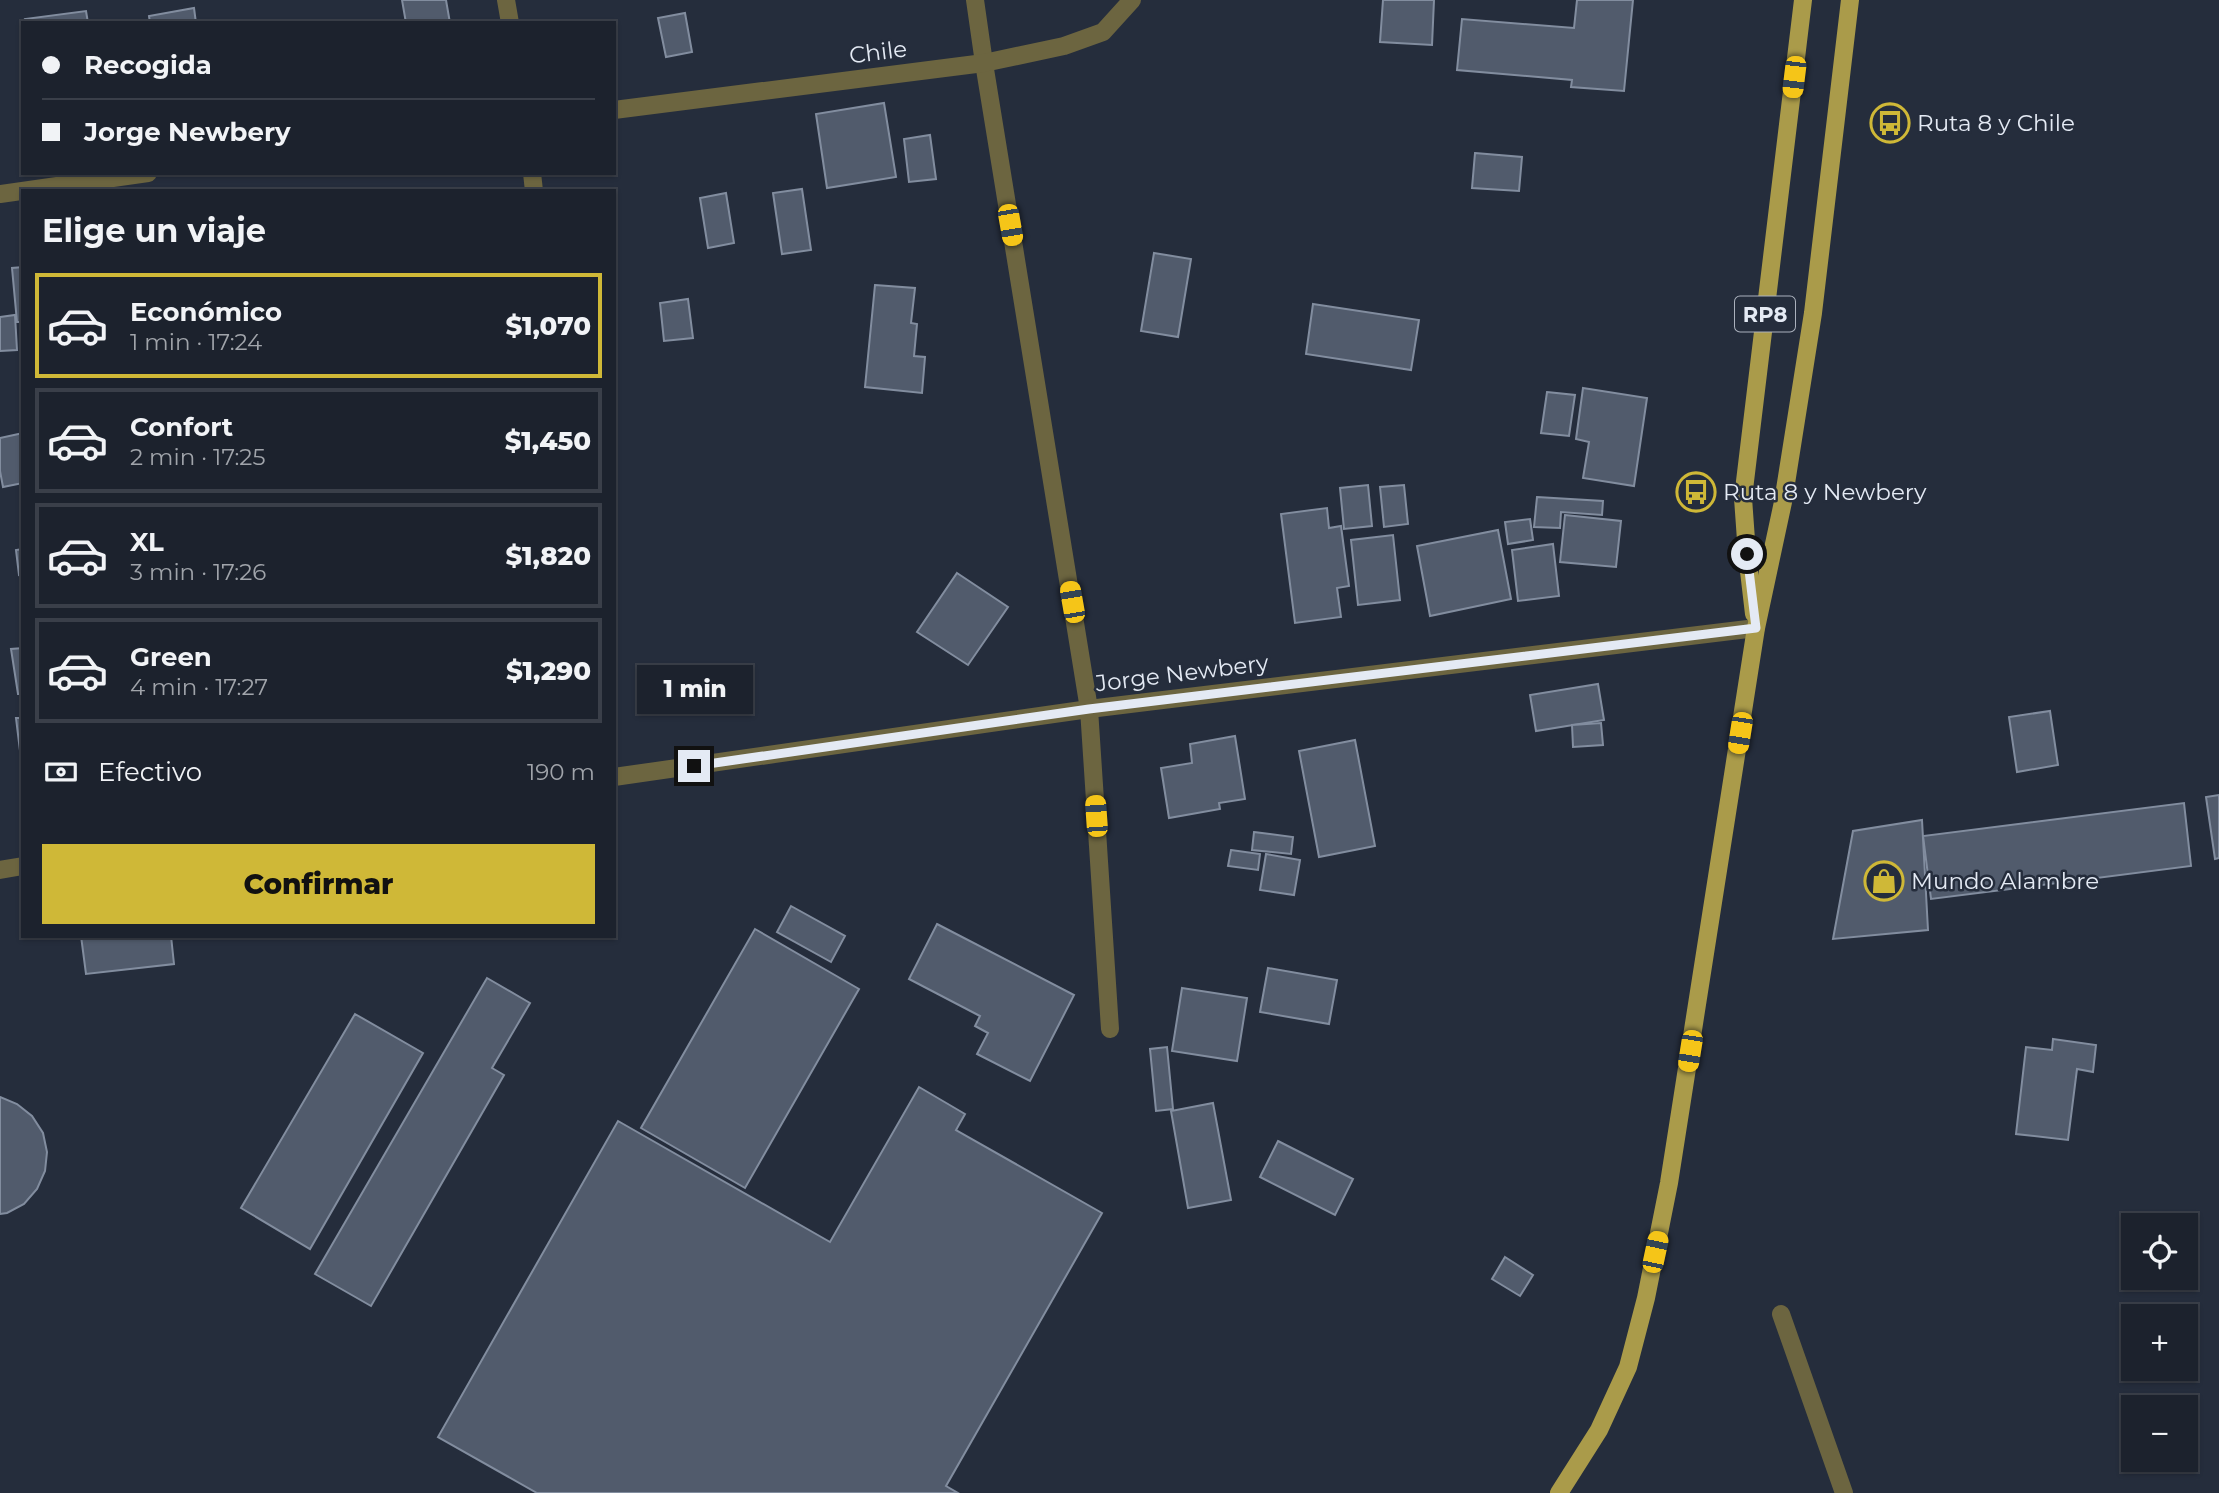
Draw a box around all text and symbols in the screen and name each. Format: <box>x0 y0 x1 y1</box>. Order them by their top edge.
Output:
street label: Chile <box>847 35 909 69</box>
text: Recogida <box>84 49 212 81</box>
car <box>1782 55 1807 99</box>
bus stop icon: Ruta 8 y Chile <box>1869 102 1911 144</box>
place label: Ruta 8 y Chile <box>1917 109 2075 137</box>
text: Jorge Newbery <box>84 116 291 148</box>
car <box>997 202 1024 248</box>
text: Elige un viaje <box>42 211 266 250</box>
icon: car <box>46 294 109 357</box>
text: Económico <box>130 296 282 328</box>
road number: RP8 <box>1735 296 1795 332</box>
text: $1,070 <box>505 310 591 342</box>
text: 1 min · 17:24 <box>130 328 262 356</box>
icon: car <box>46 409 109 472</box>
text: Confort <box>130 411 233 443</box>
text: $1,450 <box>505 425 591 457</box>
text: 2 min · 17:25 <box>130 443 265 471</box>
bus stop icon: Ruta 8 y Newbery <box>1675 471 1717 513</box>
place label: Ruta 8 y Newbery <box>1723 478 1927 506</box>
icon: car <box>46 524 109 587</box>
text: XL <box>130 526 164 558</box>
route start <box>1731 538 1763 570</box>
text: $1,820 <box>506 540 591 572</box>
text: 3 min · 17:26 <box>130 558 266 586</box>
car <box>1059 579 1086 625</box>
icon: car <box>46 639 109 702</box>
text: Green <box>130 641 212 673</box>
street label: Jorge Newbery <box>1093 648 1271 698</box>
text: $1,290 <box>506 655 591 687</box>
callout: 1 min <box>636 664 752 714</box>
text: 4 min · 17:27 <box>130 673 268 701</box>
text: 1 min <box>663 675 727 703</box>
car <box>1727 711 1754 755</box>
route end <box>678 750 710 782</box>
icon: cash <box>42 753 80 791</box>
text: Efectivo <box>98 756 202 788</box>
text: 190 m <box>527 758 595 786</box>
car <box>1085 794 1108 838</box>
button: Confirmar <box>42 844 595 924</box>
shop icon: Mundo Alambre <box>1863 860 1905 902</box>
place label: Mundo Alambre <box>1911 867 2099 895</box>
car <box>1677 1029 1704 1073</box>
map controls <box>2121 1213 2198 1472</box>
button: locate <box>2121 1213 2198 1290</box>
car <box>1641 1229 1670 1275</box>
button: + <box>2121 1304 2198 1381</box>
button: − <box>2121 1395 2198 1472</box>

